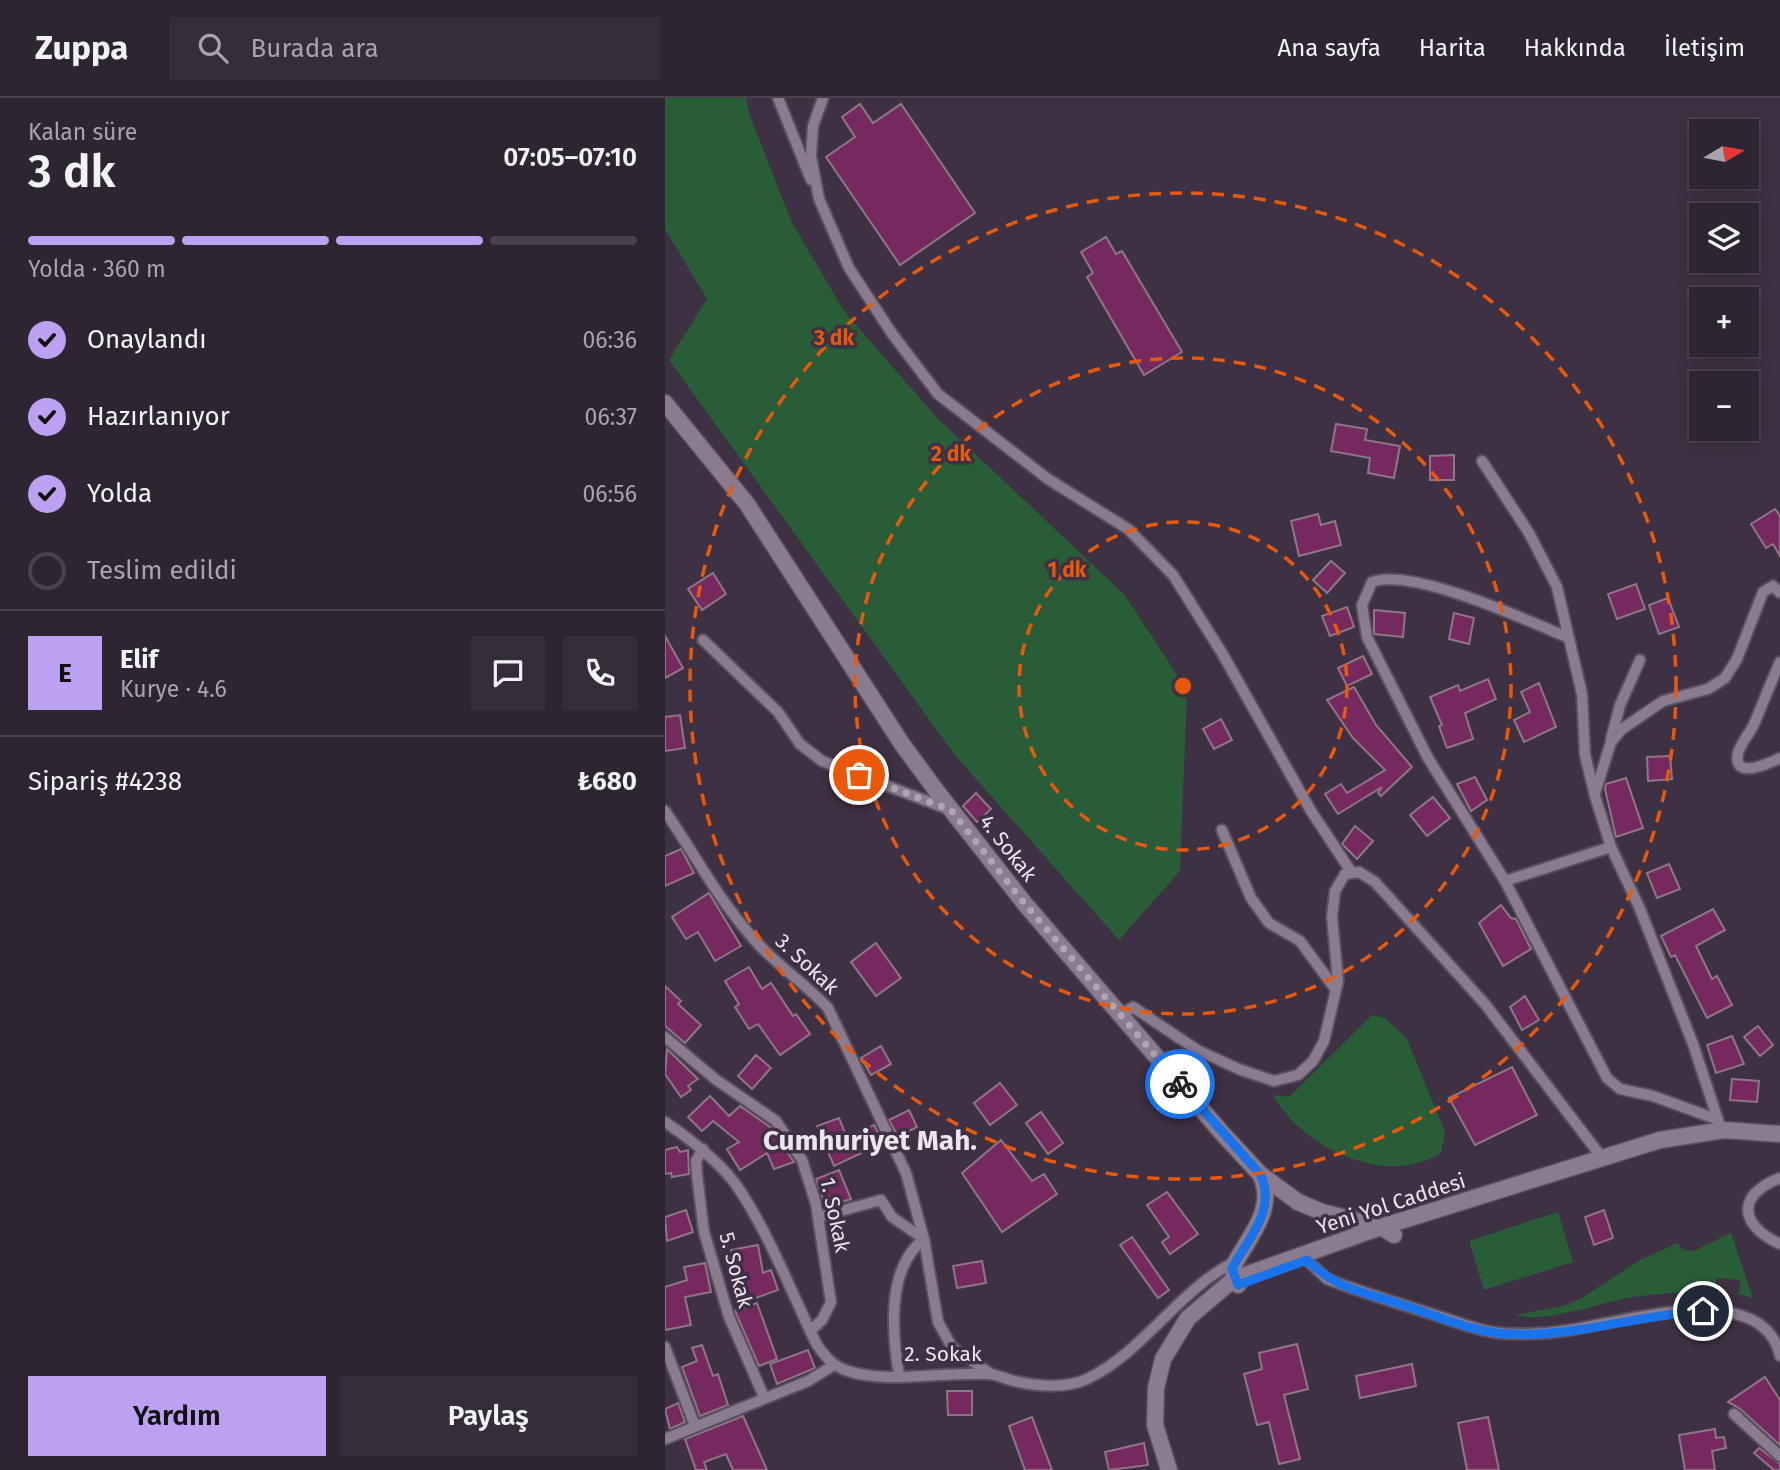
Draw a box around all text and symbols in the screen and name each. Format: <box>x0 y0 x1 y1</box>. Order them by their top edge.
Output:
search box <box>170 17 660 80</box>
text: Zuppa <box>35 28 128 68</box>
icon: search <box>194 29 232 67</box>
text: Burada ara <box>250 33 379 64</box>
text: Ana sayfa <box>1277 34 1381 62</box>
text: Harita <box>1419 34 1486 62</box>
text: Hakkında <box>1524 34 1626 62</box>
text: İletişim <box>1664 34 1745 62</box>
text: Kalan süre <box>28 118 137 146</box>
north arrow <box>1689 119 1759 189</box>
map controls <box>1689 119 1759 441</box>
text: 07:05–07:10 <box>503 142 637 173</box>
text: 3 dk <box>28 144 115 199</box>
button: layers <box>1689 203 1759 273</box>
text: Yolda · 360 m <box>28 255 166 283</box>
button: + <box>1689 287 1759 357</box>
icon: check <box>28 321 66 359</box>
text: Onaylandı <box>87 324 207 355</box>
text: 3 dk <box>813 325 854 351</box>
text: 06:36 <box>582 326 637 354</box>
button: − <box>1689 371 1759 441</box>
icon: check <box>28 398 66 436</box>
text: Hazırlanıyor <box>87 401 230 432</box>
text: 06:37 <box>585 403 637 431</box>
text: 2 dk <box>931 441 971 467</box>
icon: check <box>28 475 66 513</box>
text: Yolda <box>87 478 152 509</box>
text: 06:56 <box>583 480 637 508</box>
text: Teslim edildi <box>87 555 237 586</box>
text: 1 dk <box>1048 557 1087 583</box>
button: chat <box>471 636 545 710</box>
button: phone <box>563 636 637 710</box>
text: Elif <box>120 644 158 675</box>
text: E <box>58 658 72 689</box>
centre of rings <box>1171 674 1195 698</box>
text: Kurye · 4.6 <box>120 675 227 703</box>
pin <box>829 745 889 805</box>
icon: bag <box>840 756 878 794</box>
text: Sipariş #4238 <box>28 766 182 797</box>
text: ₺680 <box>577 766 637 797</box>
street label: 4. Sokak <box>974 809 1042 887</box>
street label: 3. Sokak <box>770 928 844 1000</box>
courier <box>1145 1049 1215 1119</box>
icon: bike <box>1161 1065 1199 1103</box>
district label: Cumhuriyet Mah. <box>763 1124 977 1157</box>
street label: Yeni Yol Caddesi <box>1313 1168 1469 1240</box>
street label: 1. Sokak <box>814 1175 856 1255</box>
street label: 5. Sokak <box>713 1229 759 1311</box>
pin <box>1673 1281 1733 1341</box>
icon: home <box>1684 1292 1722 1330</box>
street label: 2. Sokak <box>904 1341 982 1367</box>
button: Yardım <box>28 1376 326 1456</box>
button: Paylaş <box>340 1376 637 1456</box>

